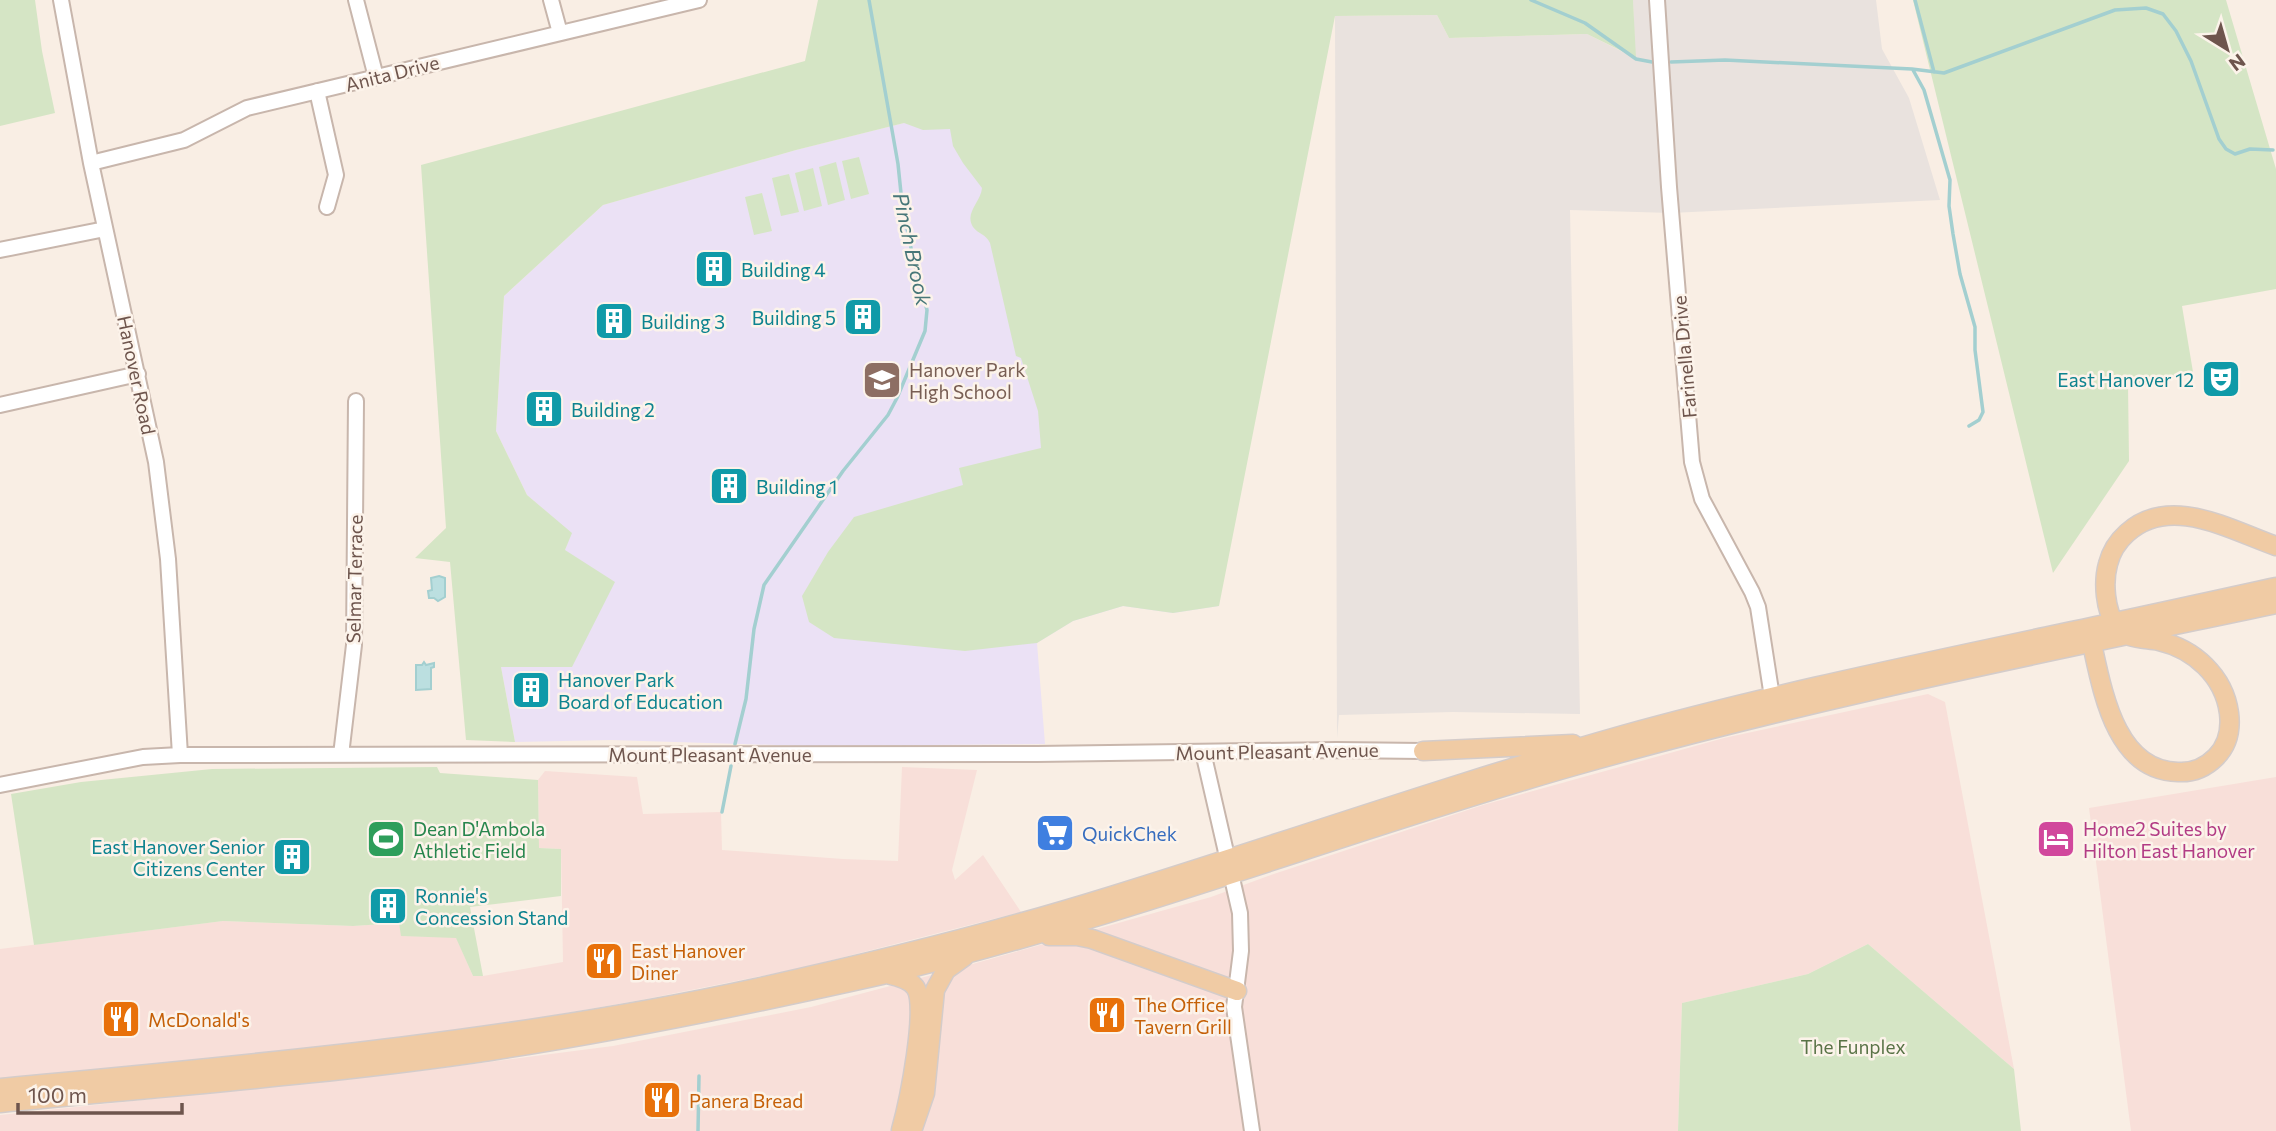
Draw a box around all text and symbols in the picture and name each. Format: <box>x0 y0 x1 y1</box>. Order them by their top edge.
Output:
north arrow <box>2192 14 2262 84</box>
text: N <box>2225 49 2250 76</box>
street label: Anita Drive <box>343 50 441 96</box>
water label: Pinch Brook <box>889 190 937 308</box>
building icon: Building 4 <box>693 248 735 290</box>
place label: Building 4 <box>741 258 826 281</box>
street label: Farinella Drive <box>1667 295 1701 419</box>
building icon: Building 5 <box>842 296 884 338</box>
building icon: Building 3 <box>593 300 635 342</box>
place label: Building 5 <box>752 306 836 329</box>
place label: Building 3 <box>641 310 725 333</box>
street label: Hanover Road <box>113 313 161 437</box>
place label: Hanover Park High School <box>909 358 1026 403</box>
theatre icon: East Hanover 12 <box>2200 358 2242 400</box>
school or university icon: Hanover Park High School <box>861 359 903 401</box>
place label: East Hanover 12 <box>2057 368 2194 391</box>
building icon: Building 2 <box>523 388 565 430</box>
place label: Building 2 <box>571 398 655 421</box>
building icon: Building 1 <box>708 465 750 507</box>
place label: Building 1 <box>756 475 837 498</box>
street label: Selmar Terrace <box>341 514 367 644</box>
place label: Hanover Park Board of Education <box>558 668 723 713</box>
building icon: Hanover Park Board of Education <box>510 669 552 711</box>
street label: Mount Pleasant Avenue <box>1175 738 1379 764</box>
street label: Mount Pleasant Avenue <box>608 743 812 766</box>
supermarket icon: QuickChek <box>1034 812 1076 854</box>
place label: Dean D'Ambola Athletic Field <box>413 817 545 862</box>
place label: Home2 Suites by Hilton East Hanover <box>2083 817 2255 862</box>
sports icon: Dean D'Ambola Athletic Field <box>365 818 407 860</box>
hotel icon: Home2 Suites by Hilton East Hanover <box>2035 818 2077 860</box>
place label: QuickChek <box>1082 822 1177 845</box>
place label: East Hanover Senior Citizens Center <box>91 835 265 880</box>
building icon: East Hanover Senior Citizens Center <box>271 836 313 878</box>
place label: Ronnie's Concession Stand <box>415 884 568 929</box>
building icon: Ronnie's Concession Stand <box>367 885 409 927</box>
place label: East Hanover Diner <box>631 939 746 984</box>
restaurant icon: East Hanover Diner <box>583 940 625 982</box>
place label: The Office Tavern Grill <box>1134 993 1232 1038</box>
restaurant icon: The Office Tavern Grill <box>1086 994 1128 1036</box>
restaurant icon: McDonald's <box>100 998 142 1040</box>
place label: McDonald's <box>148 1008 250 1031</box>
park label: The Funplex <box>1800 1035 1906 1058</box>
scale bar <box>18 1072 182 1116</box>
restaurant icon: Panera Bread <box>641 1079 683 1121</box>
text: 100 m <box>28 1082 87 1107</box>
place label: Panera Bread <box>689 1089 803 1112</box>

